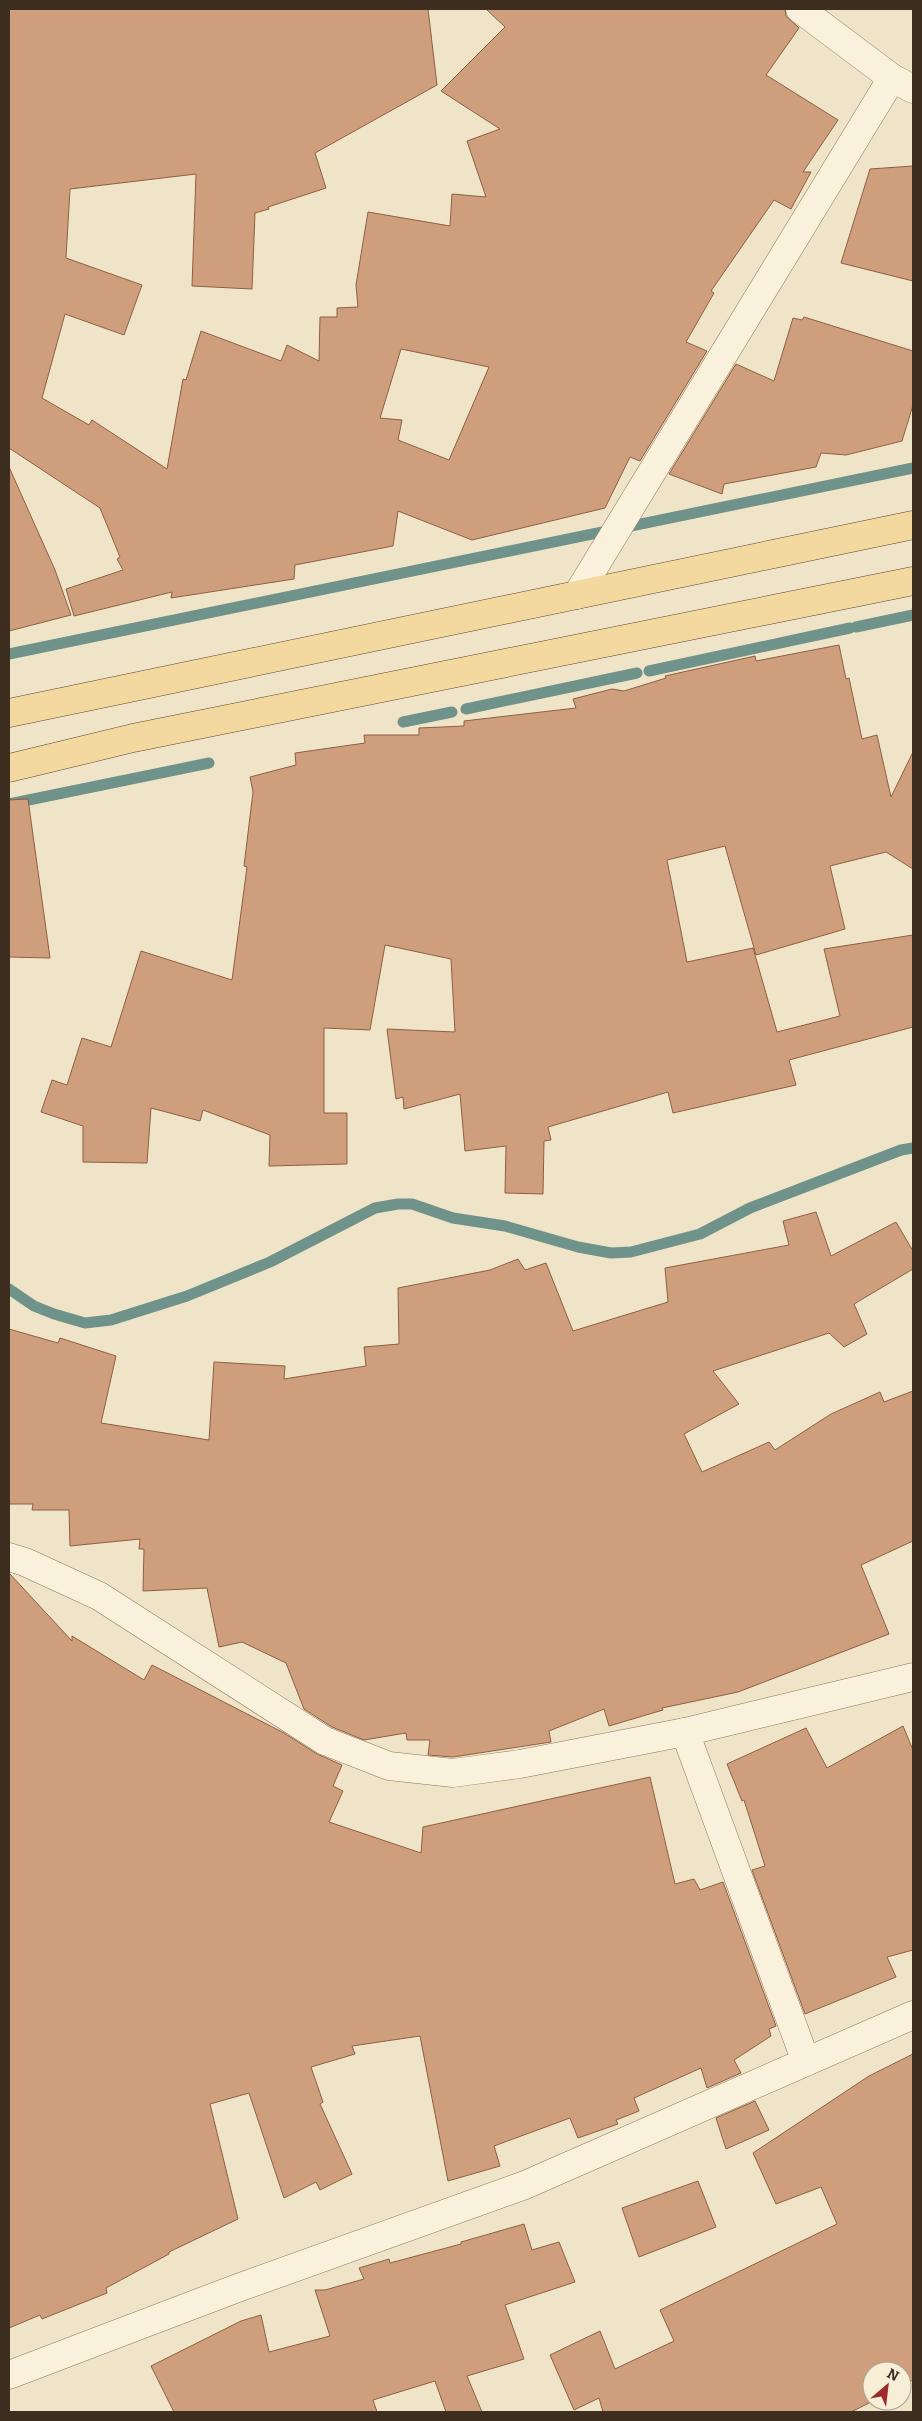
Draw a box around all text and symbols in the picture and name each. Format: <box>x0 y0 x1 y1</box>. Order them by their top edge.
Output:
north arrow <box>862 2361 912 2411</box>
text: N <box>884 2365 902 2385</box>

